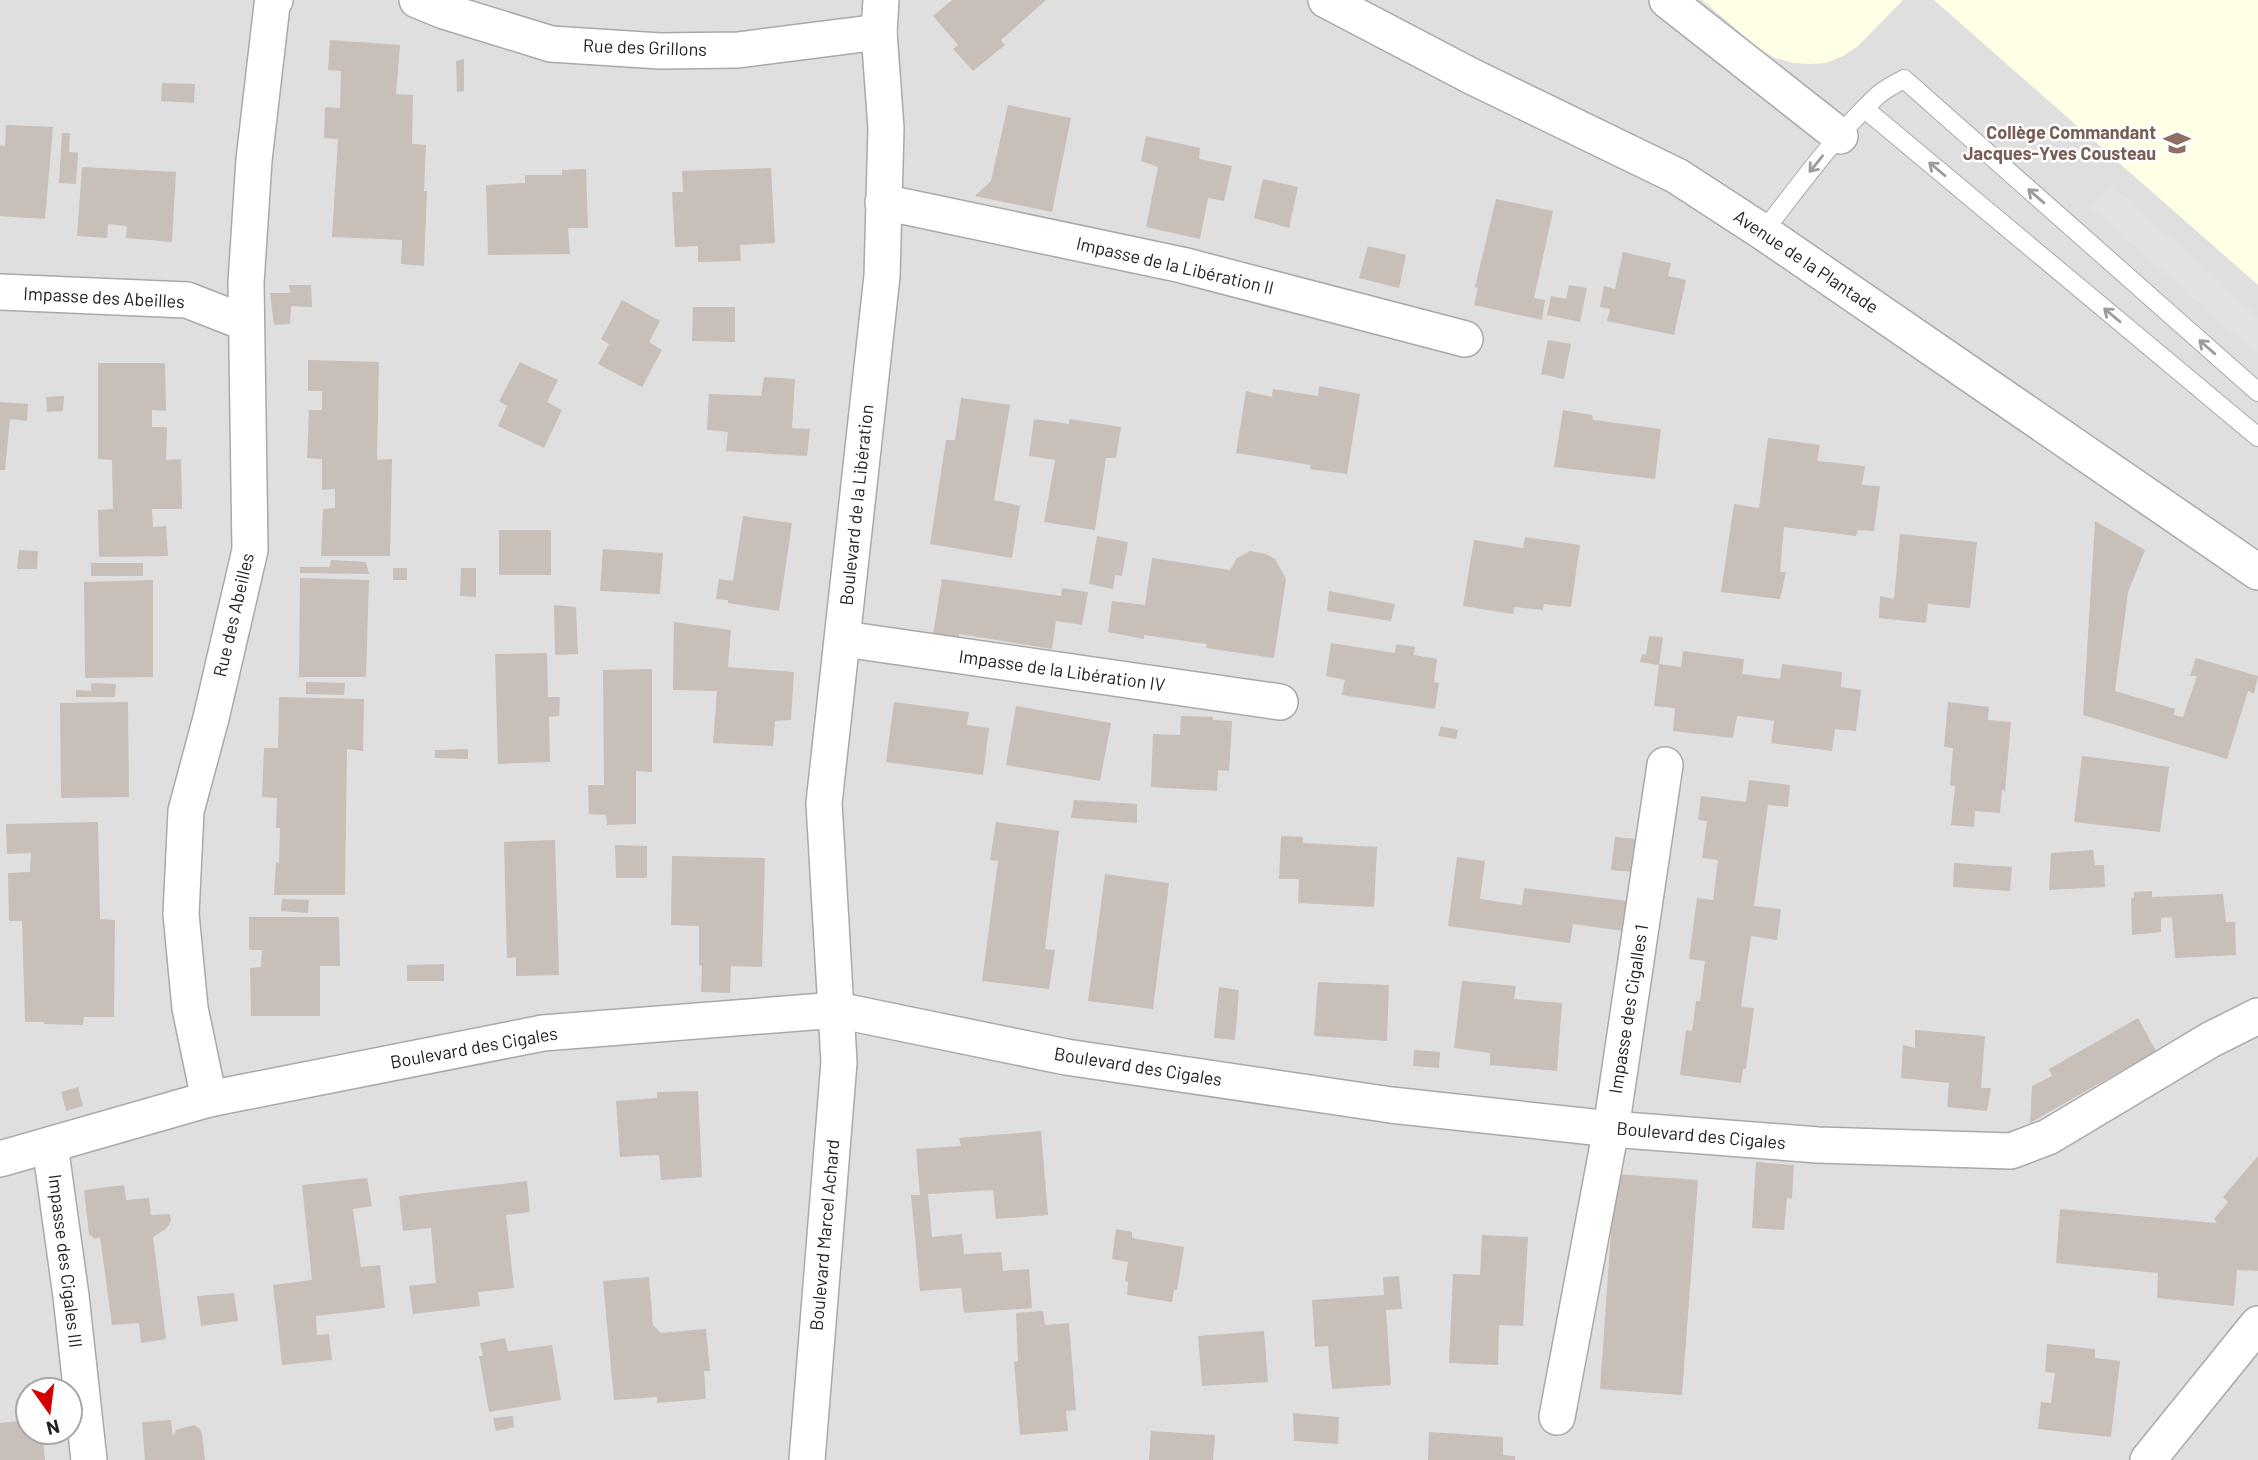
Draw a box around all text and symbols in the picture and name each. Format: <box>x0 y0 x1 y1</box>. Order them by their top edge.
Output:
street label: Rue des Grillons <box>583 34 707 60</box>
place label: Collège Commandant Jacques-Yves Cousteau <box>1963 121 2156 164</box>
school or university icon: Collège Commandant Jacques-Yves Cousteau <box>2162 128 2192 158</box>
one-way arrow <box>1808 155 1823 173</box>
one-way arrow <box>1928 161 1946 177</box>
one-way arrow <box>2027 188 2045 204</box>
street label: Avenue de la Plantade <box>1730 205 1883 318</box>
street label: Impasse de la Libération II <box>1074 232 1276 298</box>
street label: Impasse des Abeilles <box>23 282 185 312</box>
one-way arrow <box>2103 307 2121 322</box>
one-way arrow <box>2198 339 2216 355</box>
street label: Boulevard de la Libération <box>835 403 878 607</box>
street label: Rue des Abeilles <box>208 551 258 679</box>
street label: Impasse de la Libération IV <box>958 645 1167 695</box>
street label: Impasse des Cigalles 1 <box>1604 923 1652 1095</box>
street label: Boulevard des Cigales <box>388 1021 559 1073</box>
street label: Boulevard des Cigales <box>1053 1042 1224 1090</box>
street label: Boulevard des Cigales <box>1616 1117 1787 1153</box>
street label: Boulevard Marcel Achard <box>805 1138 843 1332</box>
street label: Impasse des Cigales III <box>44 1173 88 1349</box>
north arrow <box>14 1376 84 1446</box>
text: N <box>44 1415 62 1441</box>

